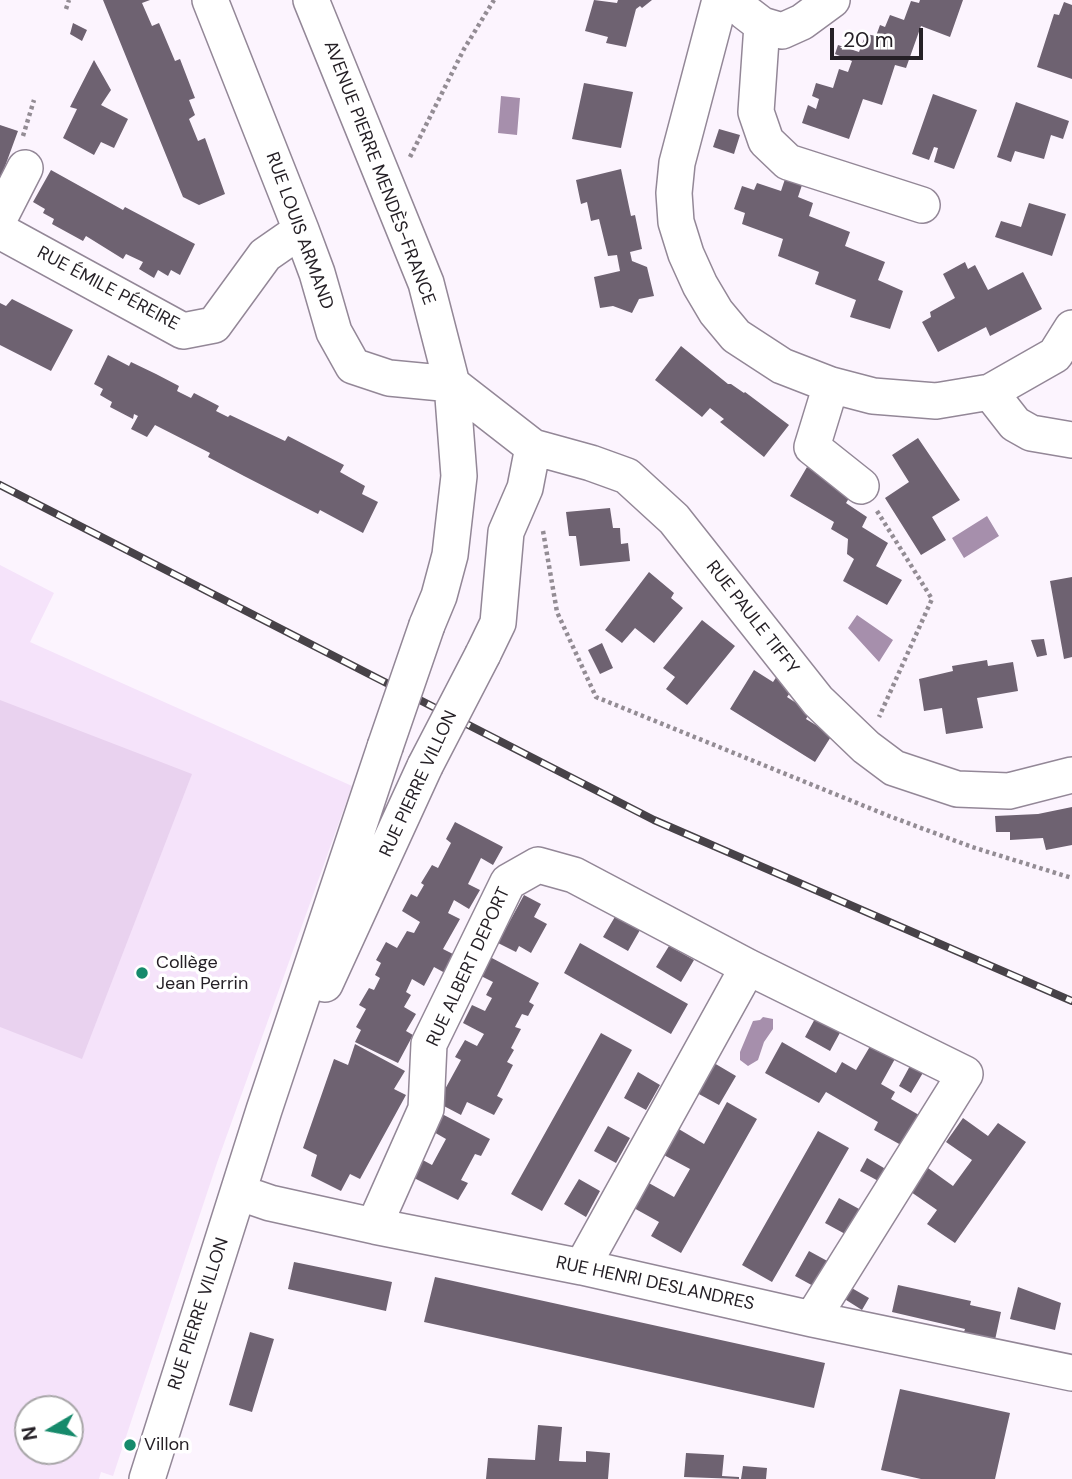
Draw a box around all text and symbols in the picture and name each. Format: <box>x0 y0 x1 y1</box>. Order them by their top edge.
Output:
scale bar <box>834 14 927 58</box>
text: 20 m <box>843 26 894 54</box>
street label: AVENUE PIERRE MENDÈS-FRANCE <box>319 38 439 308</box>
street label: RUE LOUIS ARMAND <box>261 150 337 312</box>
street label: RUE ÉMILE PÉREIRE <box>33 242 183 336</box>
street label: RUE PAULE TIFFY <box>701 557 803 679</box>
street label: RUE PIERRE VILLON <box>376 707 462 861</box>
street label: RUE ALBERT DEPORT <box>423 884 515 1050</box>
place label: Collège Jean Perrin <box>156 952 248 995</box>
marker: Collège Jean Perrin <box>134 965 150 981</box>
street label: RUE PIERRE VILLON <box>164 1235 234 1393</box>
street label: RUE HENRI DESLANDRES <box>554 1252 756 1316</box>
north arrow <box>14 1395 84 1465</box>
text: N <box>16 1424 43 1442</box>
place label: Villon <box>144 1434 189 1456</box>
marker: Villon <box>122 1437 138 1453</box>

